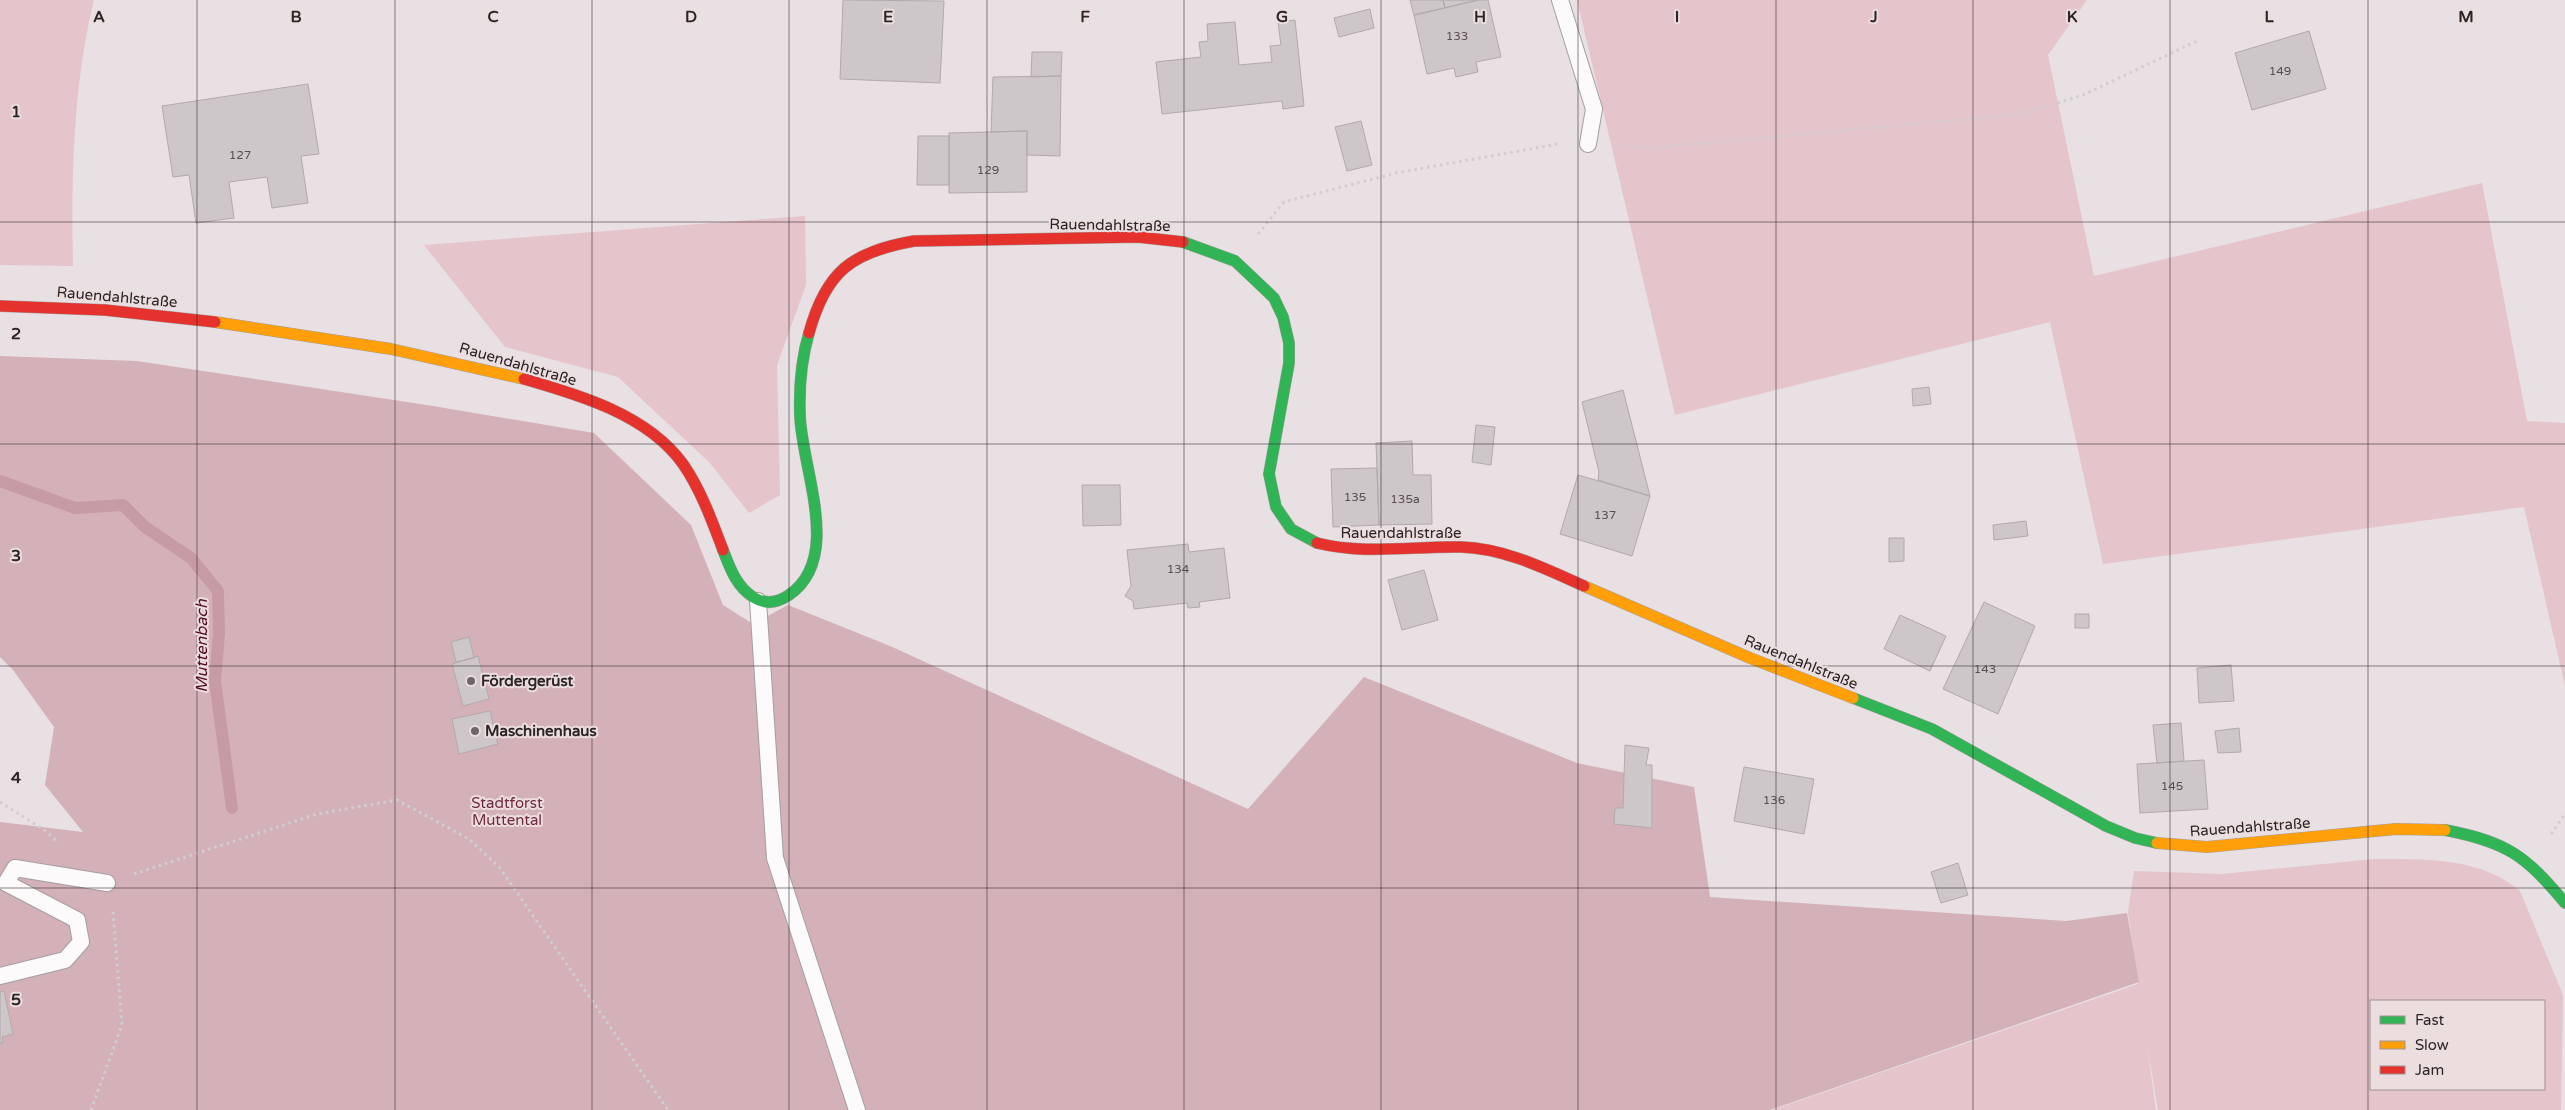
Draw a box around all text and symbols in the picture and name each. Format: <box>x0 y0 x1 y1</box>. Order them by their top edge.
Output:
text: A <box>93 7 105 27</box>
text: B <box>290 7 302 27</box>
text: C <box>487 7 499 27</box>
text: D <box>685 7 697 27</box>
text: E <box>883 7 893 27</box>
text: F <box>1080 7 1090 27</box>
text: G <box>1276 7 1288 27</box>
text: H <box>1474 7 1486 27</box>
text: I <box>1675 7 1679 27</box>
text: J <box>1869 7 1878 27</box>
text: K <box>2067 7 2078 27</box>
text: L <box>2264 7 2274 27</box>
text: M <box>2458 7 2474 27</box>
house number: 133 <box>1446 29 1468 43</box>
house number: 149 <box>2269 64 2291 78</box>
text: 1 <box>11 102 21 122</box>
house number: 127 <box>229 148 251 162</box>
house number: 129 <box>977 163 999 177</box>
street label: Rauendahlstraße <box>1049 215 1171 235</box>
street label: Rauendahlstraße <box>56 283 178 311</box>
text: 2 <box>11 324 21 344</box>
street label: Rauendahlstraße <box>457 339 579 389</box>
house number: 135 <box>1344 490 1366 504</box>
house number: 135a <box>1390 492 1420 506</box>
house number: 137 <box>1594 508 1616 522</box>
street label: Rauendahlstraße <box>1340 524 1462 542</box>
text: 3 <box>11 546 21 566</box>
house number: 134 <box>1167 562 1190 576</box>
water label: Muttenbach <box>192 598 212 693</box>
street label: Rauendahlstraße <box>1741 631 1861 693</box>
house number: 143 <box>1974 662 1996 676</box>
place label: Fördergerüst <box>481 672 574 691</box>
marker: Fördergerüst <box>465 675 477 687</box>
place label: Maschinenhaus <box>485 722 597 740</box>
marker: Maschinenhaus <box>469 725 481 737</box>
text: 4 <box>11 768 21 788</box>
house number: 145 <box>2161 779 2183 793</box>
house number: 136 <box>1763 793 1785 807</box>
park label: Stadtforst Muttental <box>471 794 543 829</box>
street label: Rauendahlstraße <box>2189 814 2311 840</box>
text: 5 <box>11 990 21 1010</box>
legend <box>2370 1000 2545 1090</box>
text: Fast <box>2415 1011 2445 1029</box>
text: Slow <box>2415 1036 2449 1054</box>
text: Jam <box>2415 1061 2444 1079</box>

